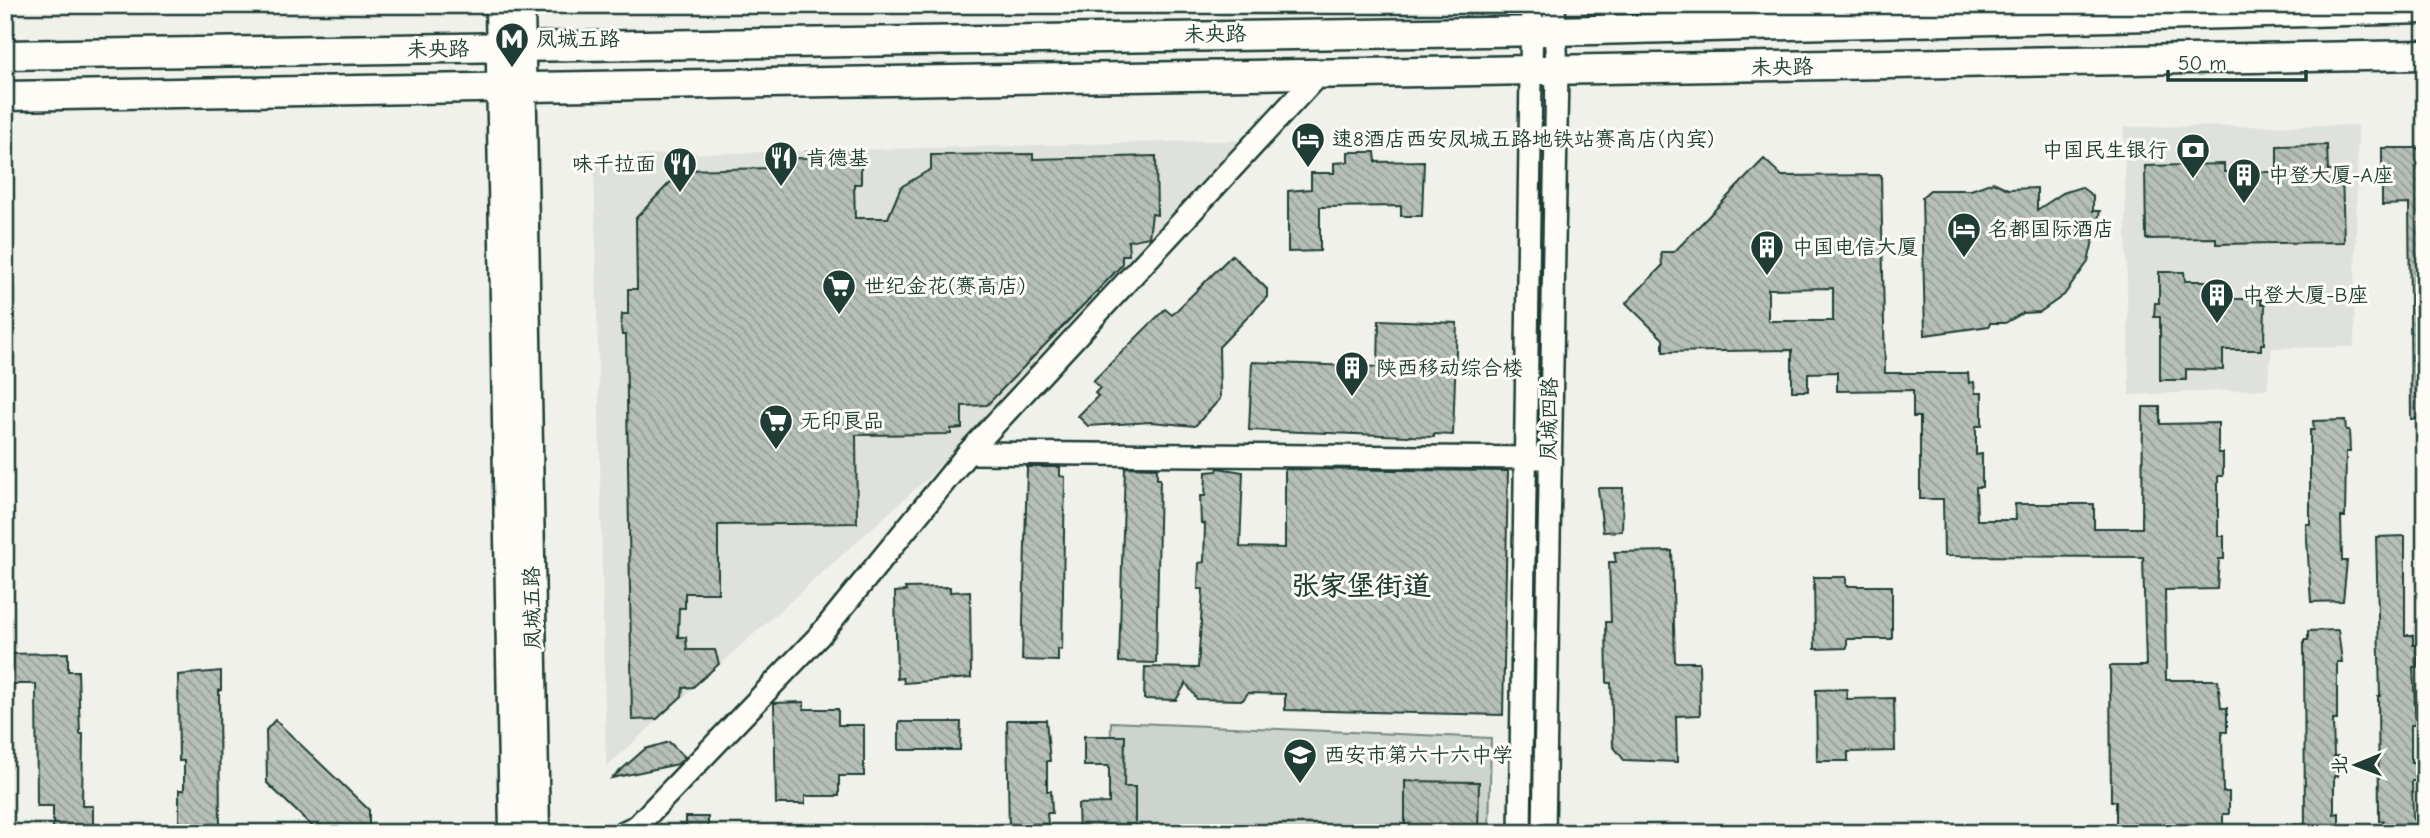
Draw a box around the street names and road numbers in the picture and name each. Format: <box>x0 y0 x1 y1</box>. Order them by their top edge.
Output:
street label: 未央路 <box>1183 21 1247 47</box>
street label: 未央路 <box>406 36 470 62</box>
street label: 未央路 <box>1750 54 1814 80</box>
street label: 凤城四路 <box>1536 377 1562 461</box>
street label: 凤城五路 <box>519 566 545 650</box>

